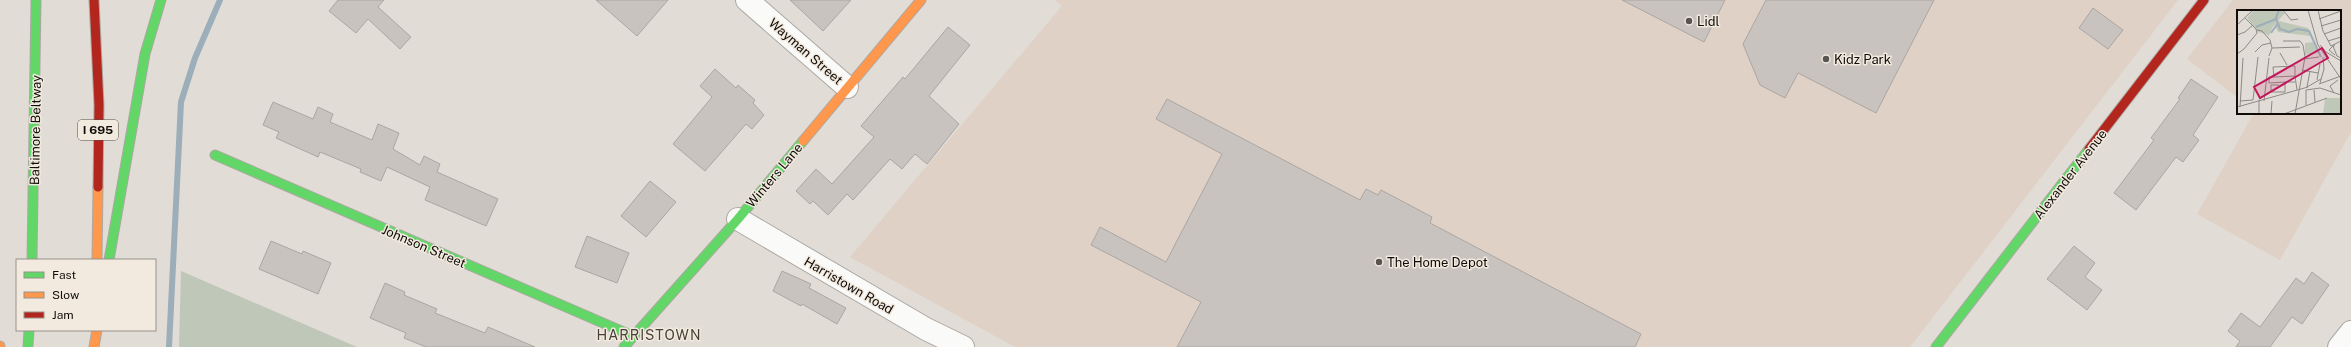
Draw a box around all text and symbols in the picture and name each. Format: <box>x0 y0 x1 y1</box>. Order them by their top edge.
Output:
inset map <box>2237 10 2341 114</box>
place label: Lidl <box>1697 14 1720 29</box>
street label: Wayman Street <box>766 15 846 87</box>
marker: Lidl <box>1684 16 1694 26</box>
place label: Kidz Park <box>1834 52 1891 67</box>
marker: Kidz Park <box>1821 54 1831 64</box>
street label: Baltimore Beltway <box>27 75 44 185</box>
road number: I 695 <box>78 120 118 140</box>
street label: Alexander Avenue <box>2031 127 2110 222</box>
street label: Winters Lane <box>743 140 806 210</box>
street label: Johnson Street <box>379 222 468 271</box>
street label: Harristown Road <box>801 254 896 317</box>
place label: The Home Depot <box>1387 255 1488 270</box>
marker: The Home Depot <box>1374 257 1384 267</box>
legend <box>16 259 156 331</box>
text: Fast <box>52 268 77 282</box>
text: Slow <box>52 288 80 302</box>
text: Jam <box>52 308 74 322</box>
district label: HARRISTOWN <box>597 327 701 343</box>

